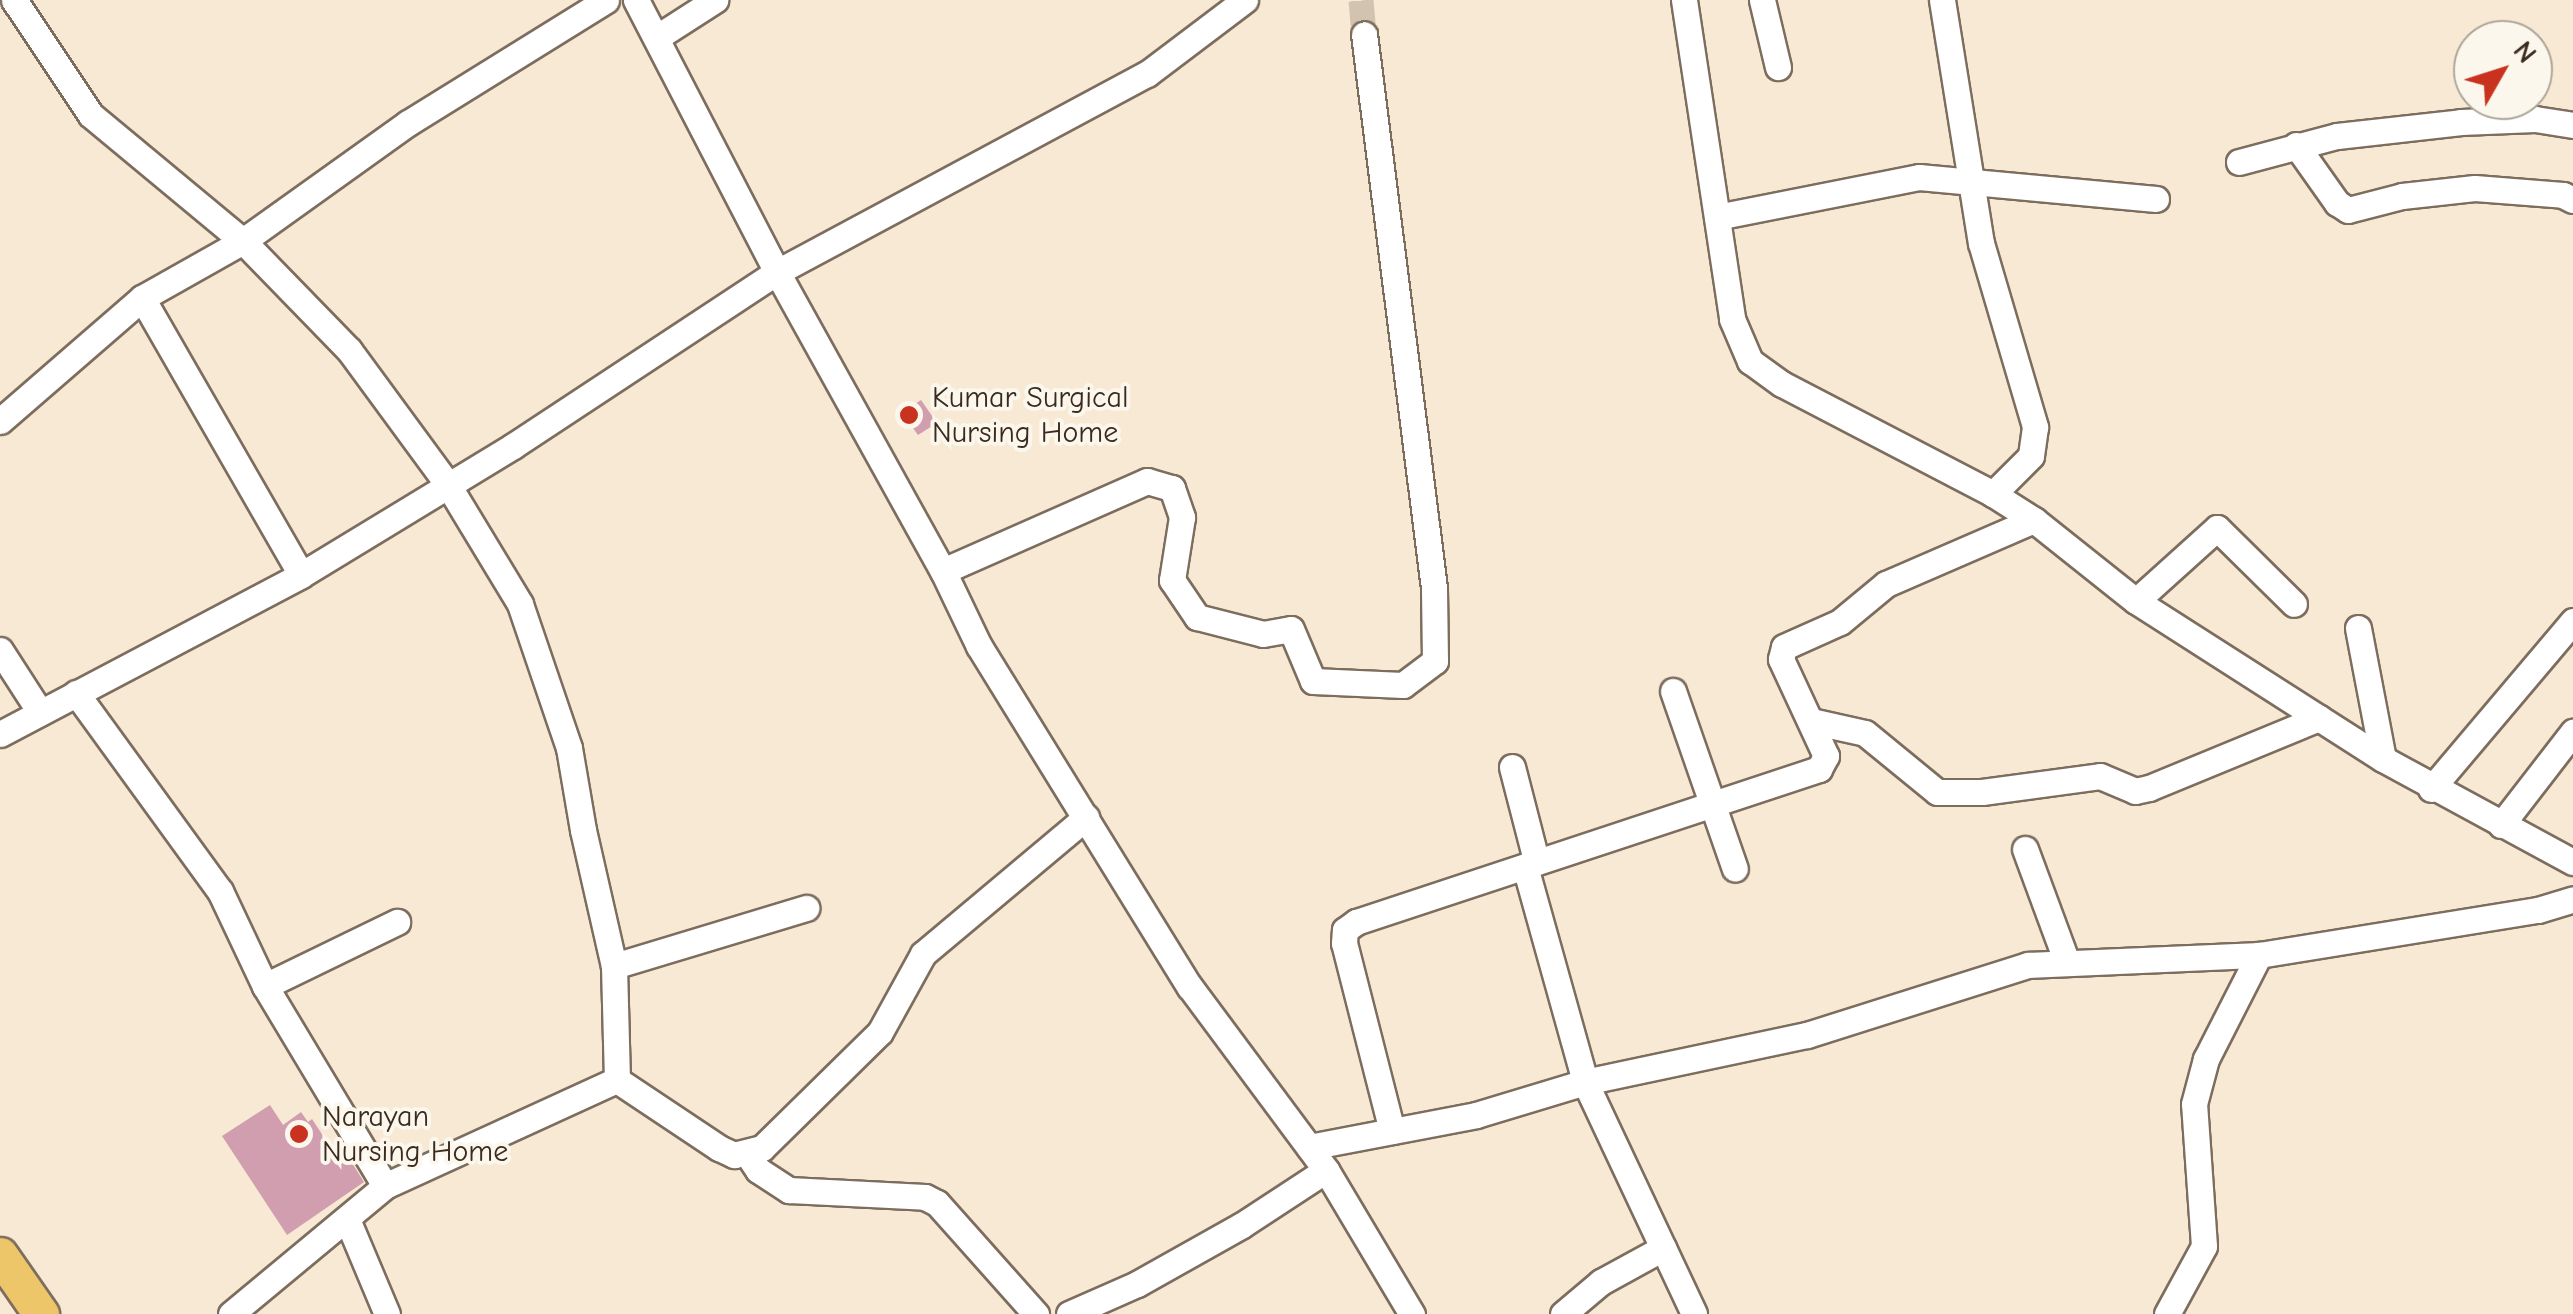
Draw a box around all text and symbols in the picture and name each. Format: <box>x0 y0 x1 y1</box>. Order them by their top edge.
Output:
north arrow <box>2453 20 2553 120</box>
text: N <box>2507 35 2543 70</box>
place label: Kumar Surgical Nursing Home <box>932 380 1128 450</box>
marker: Kumar Surgical Nursing Home <box>896 402 922 428</box>
place label: Narayan Nursing Home <box>322 1099 508 1170</box>
marker: Narayan Nursing Home <box>286 1121 312 1147</box>

